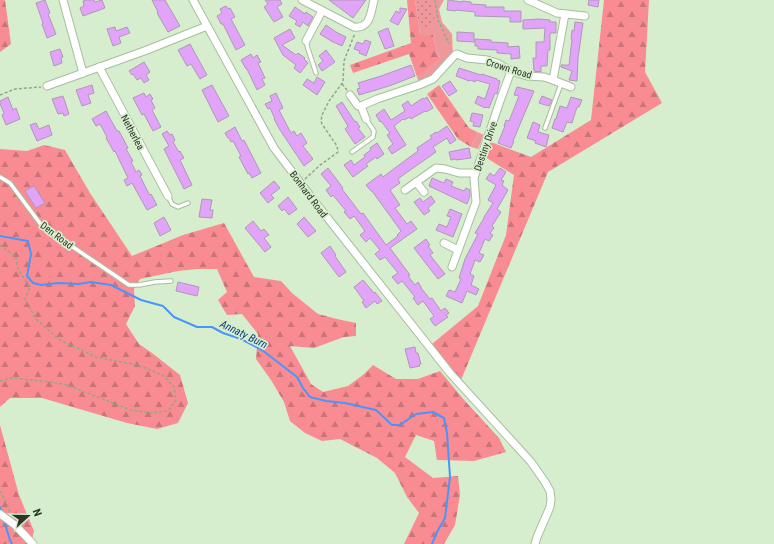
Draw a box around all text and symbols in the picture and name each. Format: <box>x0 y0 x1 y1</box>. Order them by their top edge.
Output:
street label: Crown Road <box>485 56 533 81</box>
street label: Netherlea <box>119 113 146 152</box>
street label: Destiny Drive <box>472 120 499 172</box>
street label: Bonhard Road <box>288 169 330 220</box>
street label: Den Road <box>38 220 75 251</box>
water label: Annaty Burn <box>217 317 270 351</box>
north arrow <box>8 496 48 536</box>
text: N <box>30 507 44 518</box>

